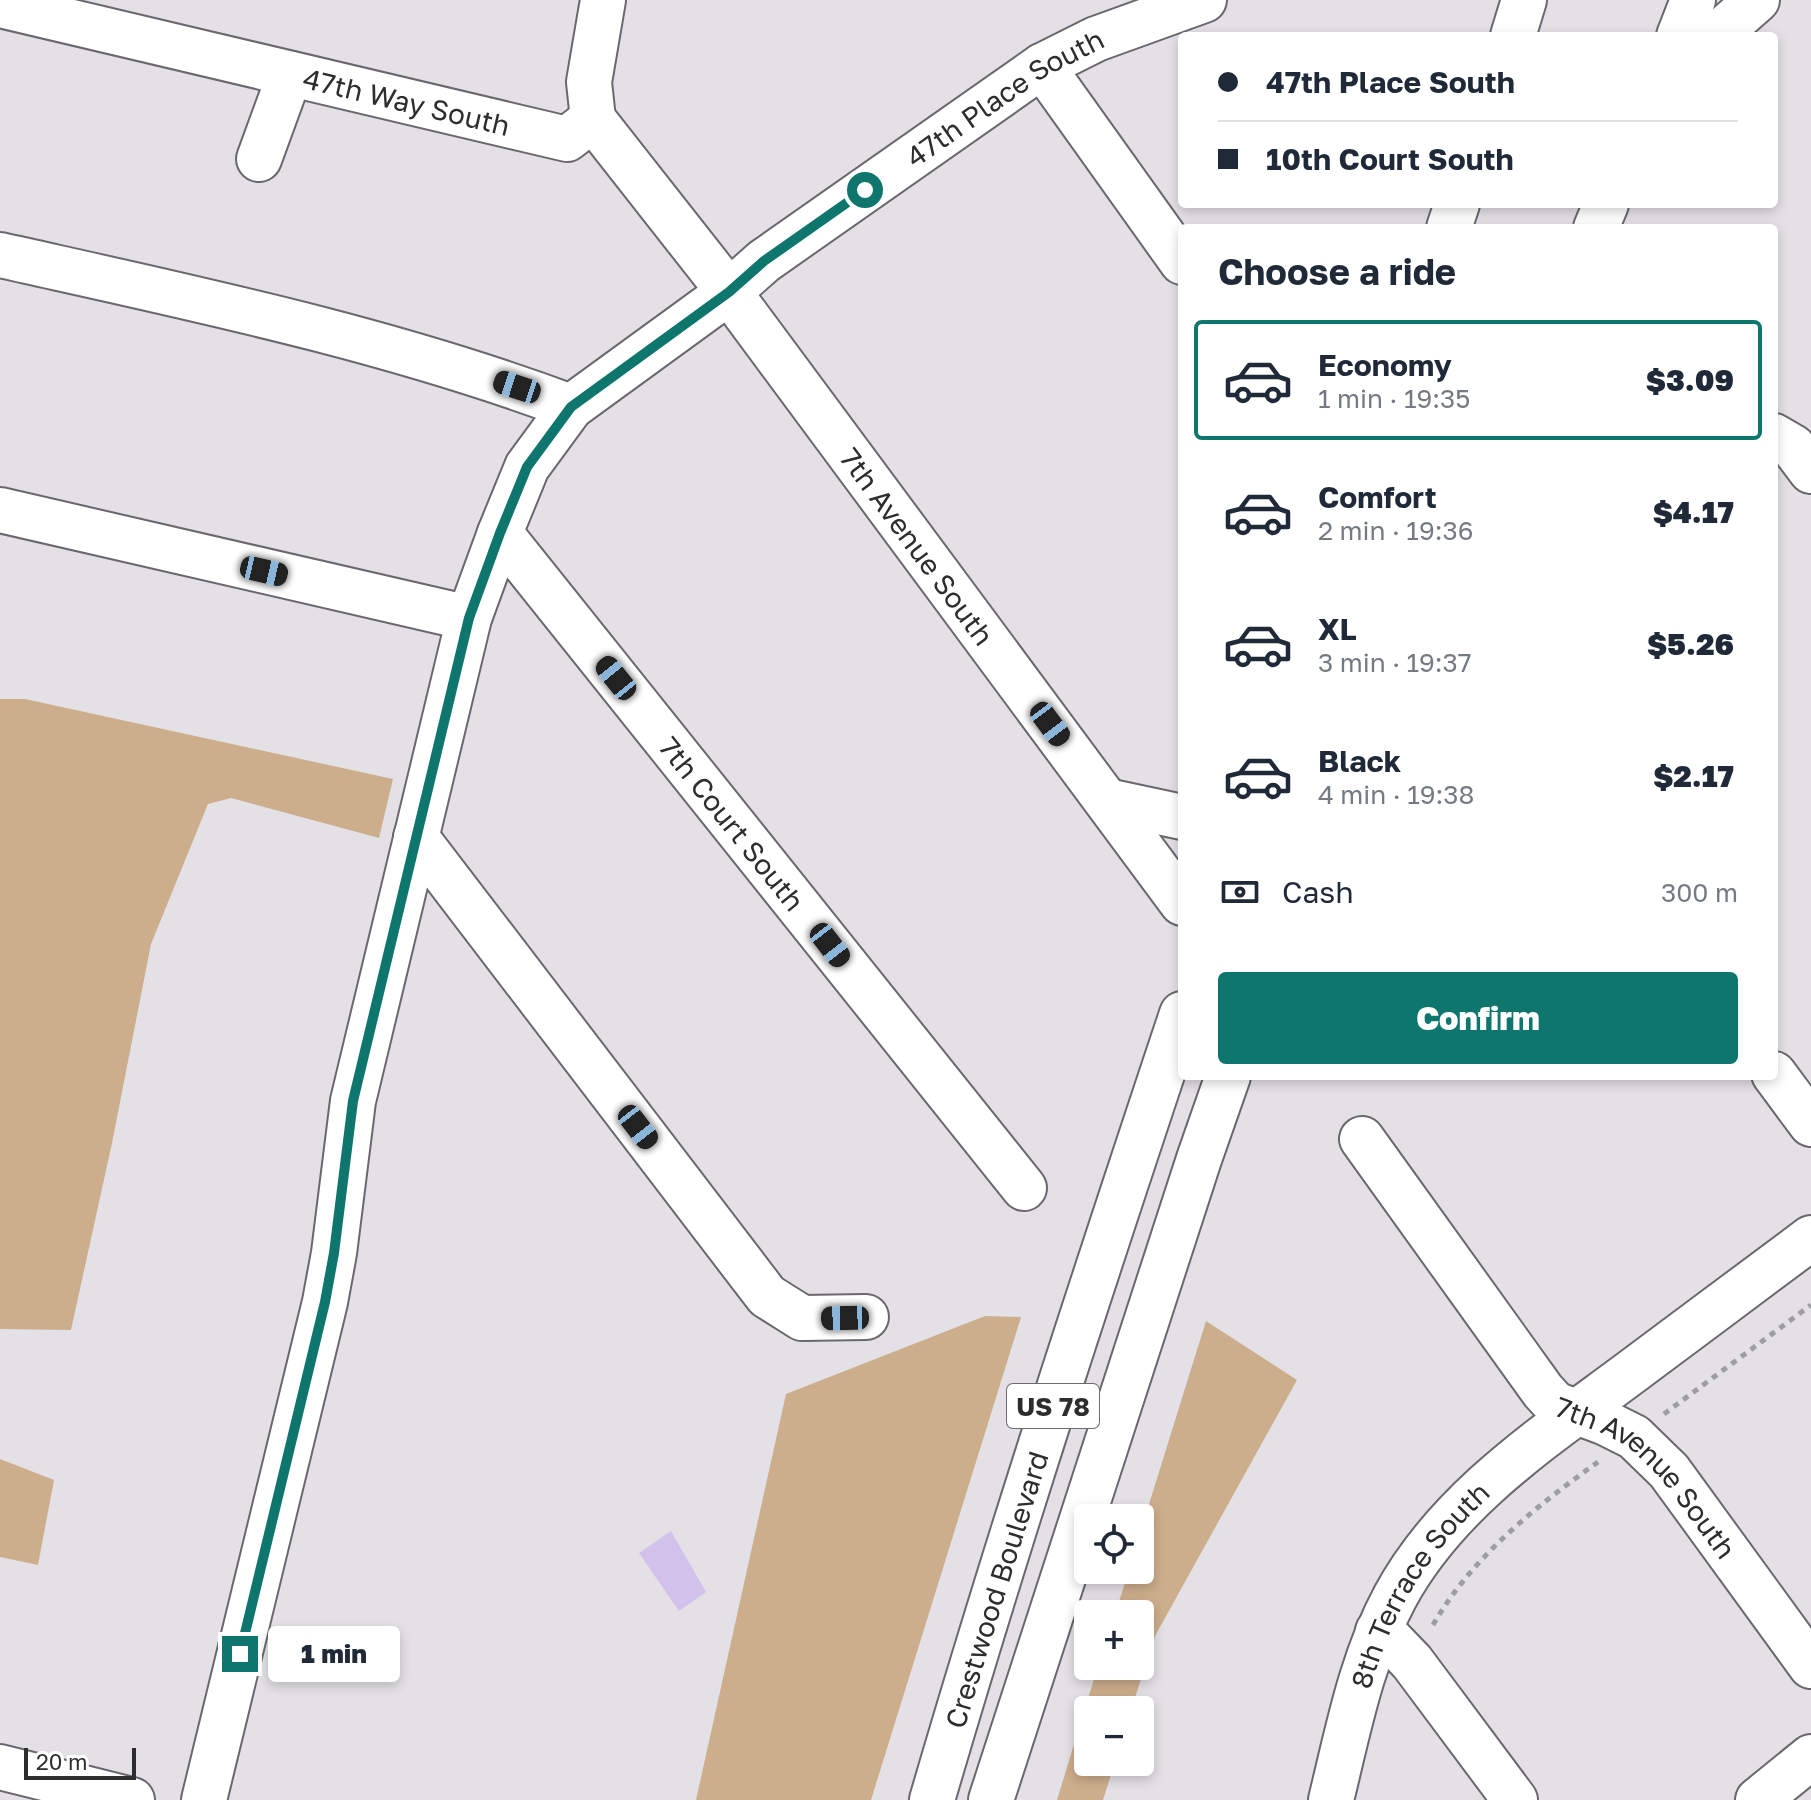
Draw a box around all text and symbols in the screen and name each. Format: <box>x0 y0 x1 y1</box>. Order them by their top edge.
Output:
street label: 47th Place South <box>899 22 1109 173</box>
street label: 47th Way South <box>300 61 513 141</box>
text: 47th Place South <box>1266 64 1515 100</box>
text: 10th Court South <box>1266 141 1514 177</box>
route start <box>847 172 883 208</box>
text: Choose a ride <box>1218 250 1456 293</box>
icon: car <box>1222 344 1294 416</box>
text: Economy <box>1318 347 1452 383</box>
text: $3.09 <box>1646 362 1734 398</box>
car <box>490 368 544 406</box>
text: 1 min · 19:35 <box>1318 383 1470 414</box>
street label: 7th Avenue South <box>834 442 1001 651</box>
icon: car <box>1222 476 1294 548</box>
text: Comfort <box>1318 479 1437 515</box>
text: $4.17 <box>1653 494 1734 530</box>
text: 2 min · 19:36 <box>1318 515 1473 546</box>
car <box>238 554 290 588</box>
icon: car <box>1222 608 1294 680</box>
text: XL <box>1318 611 1357 647</box>
text: $5.26 <box>1647 626 1734 662</box>
text: 3 min · 19:37 <box>1318 647 1472 678</box>
car <box>592 652 640 704</box>
car <box>1026 698 1074 750</box>
street label: 7th Court South <box>653 730 812 917</box>
icon: car <box>1222 740 1294 812</box>
text: Black <box>1318 743 1401 779</box>
text: $2.17 <box>1653 758 1734 794</box>
text: 4 min · 19:38 <box>1318 779 1474 810</box>
icon: cash <box>1218 870 1262 914</box>
text: Cash <box>1282 874 1354 910</box>
text: 300 m <box>1661 877 1738 908</box>
car <box>806 919 854 971</box>
button: Confirm <box>1218 972 1738 1064</box>
car <box>614 1101 662 1153</box>
car <box>821 1306 869 1330</box>
road number: US 78 <box>1007 1384 1099 1428</box>
street label: 7th Avenue South <box>1551 1389 1743 1565</box>
street label: Crestwood Boulevard <box>938 1447 1054 1732</box>
street label: 8th Terrace South <box>1343 1475 1495 1692</box>
map controls <box>1074 1504 1154 1776</box>
button: locate <box>1074 1504 1154 1584</box>
button: + <box>1074 1600 1154 1680</box>
callout: 1 min <box>268 1626 400 1682</box>
route end <box>222 1636 258 1672</box>
text: 1 min <box>301 1638 367 1669</box>
button: − <box>1074 1696 1154 1776</box>
scale bar <box>24 1744 136 1780</box>
text: 20 m <box>36 1748 87 1775</box>

